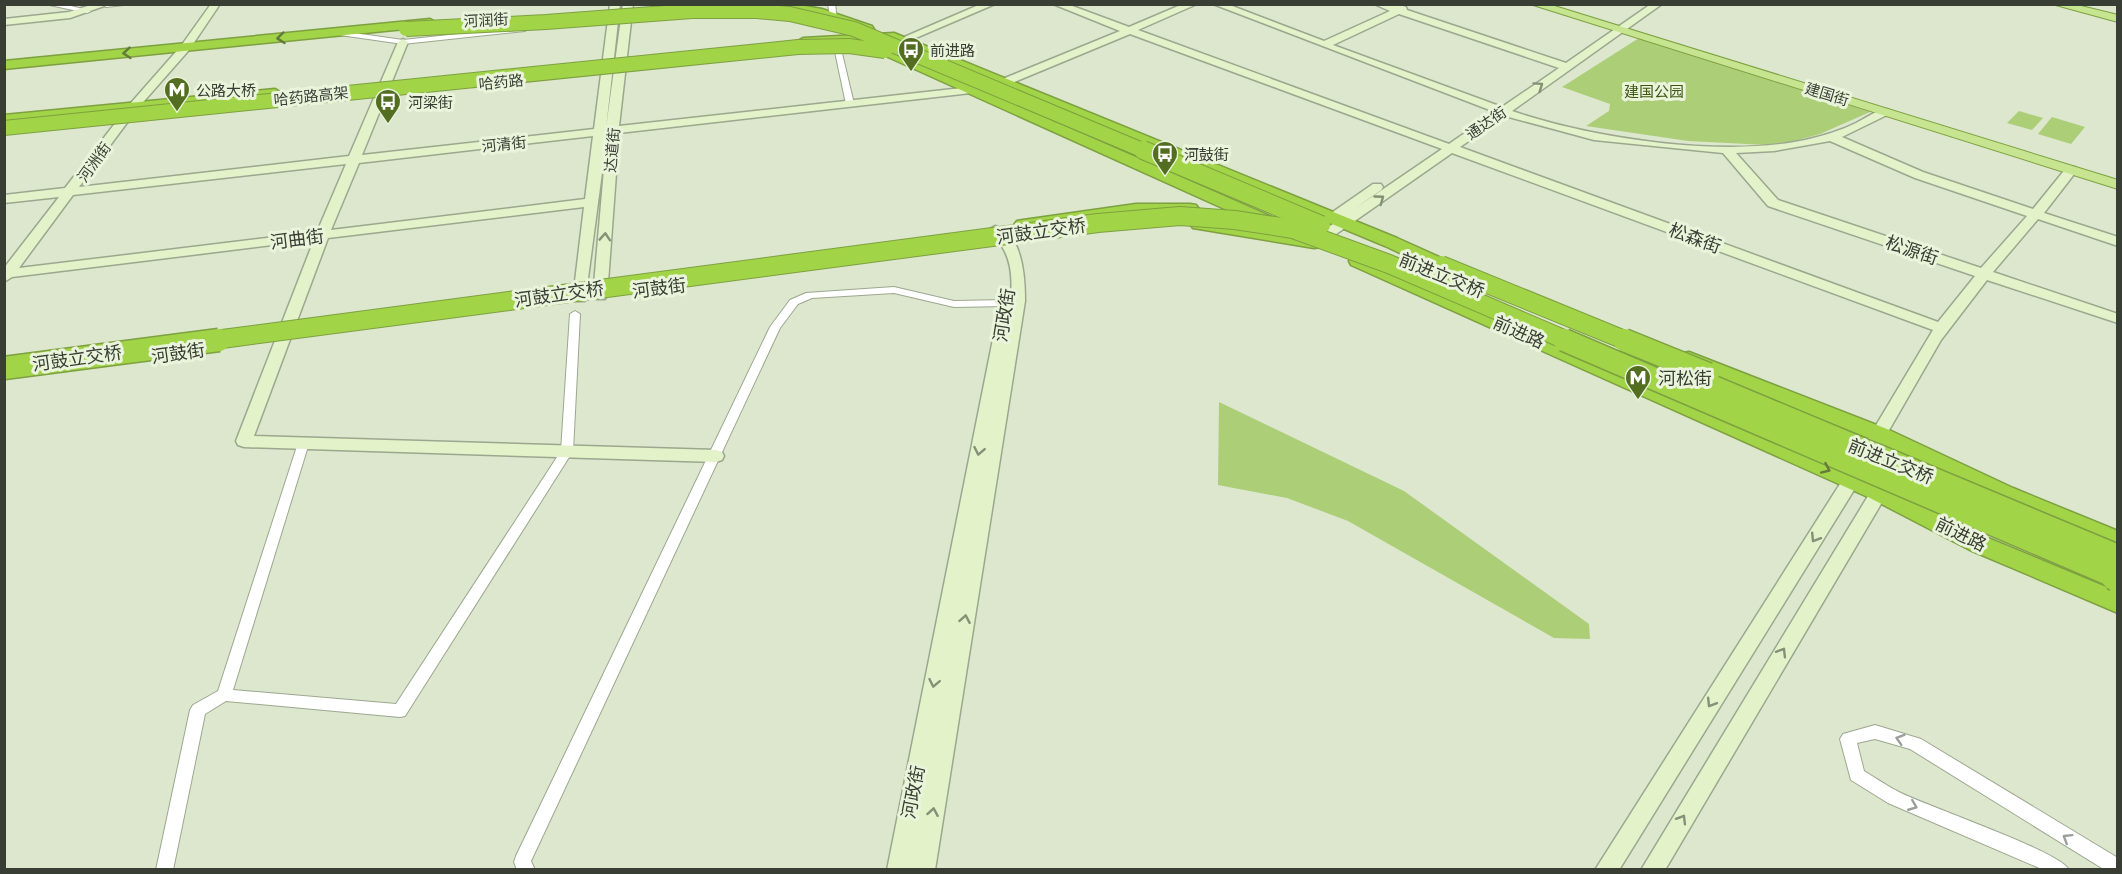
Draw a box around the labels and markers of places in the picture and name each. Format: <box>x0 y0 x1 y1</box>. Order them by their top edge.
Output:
bus stop icon: 前进路 <box>896 35 926 73</box>
place label: 前进路 <box>930 41 975 60</box>
metro station icon: 公路大桥 <box>162 75 192 113</box>
place label: 公路大桥 <box>196 81 256 100</box>
bus stop icon: 河梁街 <box>373 87 403 125</box>
place label: 河梁街 <box>408 93 453 112</box>
bus stop icon: 河鼓街 <box>1150 139 1180 177</box>
place label: 河鼓街 <box>1184 145 1229 164</box>
metro station icon: 河松街 <box>1623 363 1653 401</box>
place label: 河松街 <box>1658 367 1712 390</box>

